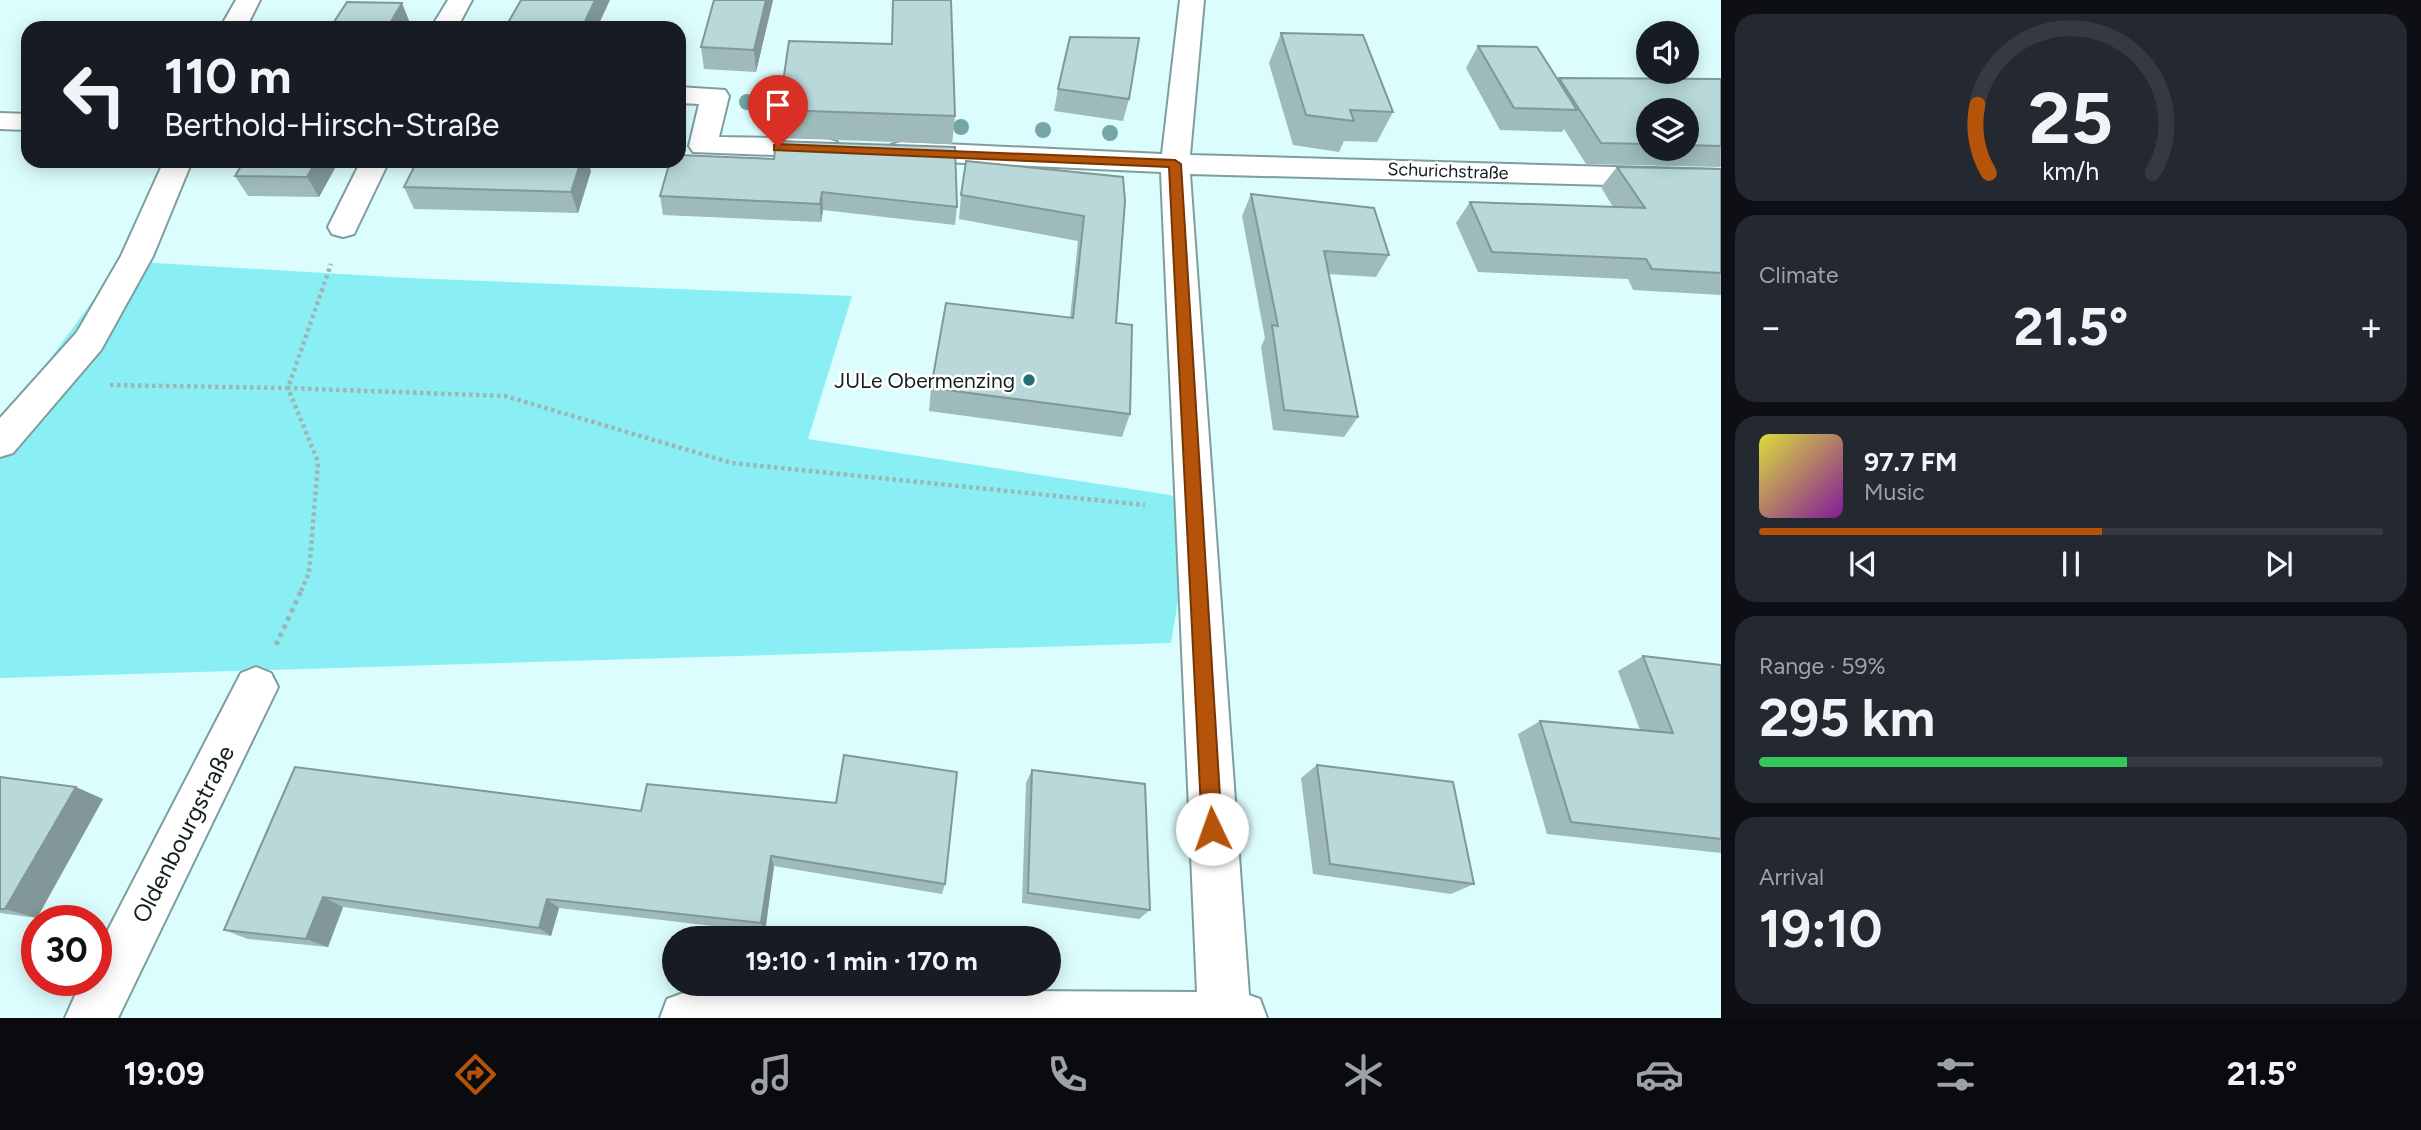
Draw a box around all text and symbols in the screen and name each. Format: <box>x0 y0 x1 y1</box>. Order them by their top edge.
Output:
map controls <box>1636 21 1699 161</box>
button: sound <box>1636 21 1699 84</box>
text: 110 m <box>164 46 292 105</box>
icon: left <box>49 49 140 140</box>
pin <box>748 75 808 147</box>
text: 25 <box>2029 75 2113 162</box>
icon: arrive <box>759 86 797 124</box>
button: layers <box>1636 98 1699 161</box>
text: Berthold-Hirsch-Straße <box>164 106 500 144</box>
text: km/h <box>2042 156 2100 186</box>
street label: Schurichstraße <box>1387 158 1509 184</box>
text: Climate <box>1759 261 1838 289</box>
text: 21.5° <box>2014 296 2128 358</box>
text: − <box>1759 304 1783 350</box>
text: + <box>2359 304 2383 350</box>
place label: JULe Obermenzing <box>834 368 1015 393</box>
marker: JULe Obermenzing <box>1021 372 1037 388</box>
text: 97.7 FM <box>1864 446 1957 478</box>
text: Music <box>1864 478 1925 506</box>
icon: previous <box>1844 545 1882 583</box>
icon: pause <box>2052 545 2090 583</box>
icon: next <box>2260 545 2298 583</box>
text: Range · 59% <box>1759 652 1886 680</box>
text: 295 km <box>1759 687 1935 749</box>
street label: Oldenbourgstraße <box>126 740 240 928</box>
position arrow <box>1175 792 1249 866</box>
text: Arrival <box>1759 863 1824 891</box>
text: 19:10 <box>1759 898 1882 960</box>
speed limit sign: 30 <box>21 905 112 996</box>
text: 19:10 · 1 min · 170 m <box>745 945 978 977</box>
icon: directions <box>451 1050 500 1099</box>
icon: music <box>747 1050 796 1099</box>
icon: phone <box>1043 1050 1092 1099</box>
icon: climate <box>1339 1050 1388 1099</box>
icon: car <box>1635 1050 1684 1099</box>
icon: filters <box>1931 1050 1980 1099</box>
text: 19:09 <box>123 1055 204 1093</box>
text: 21.5° <box>2227 1055 2297 1093</box>

